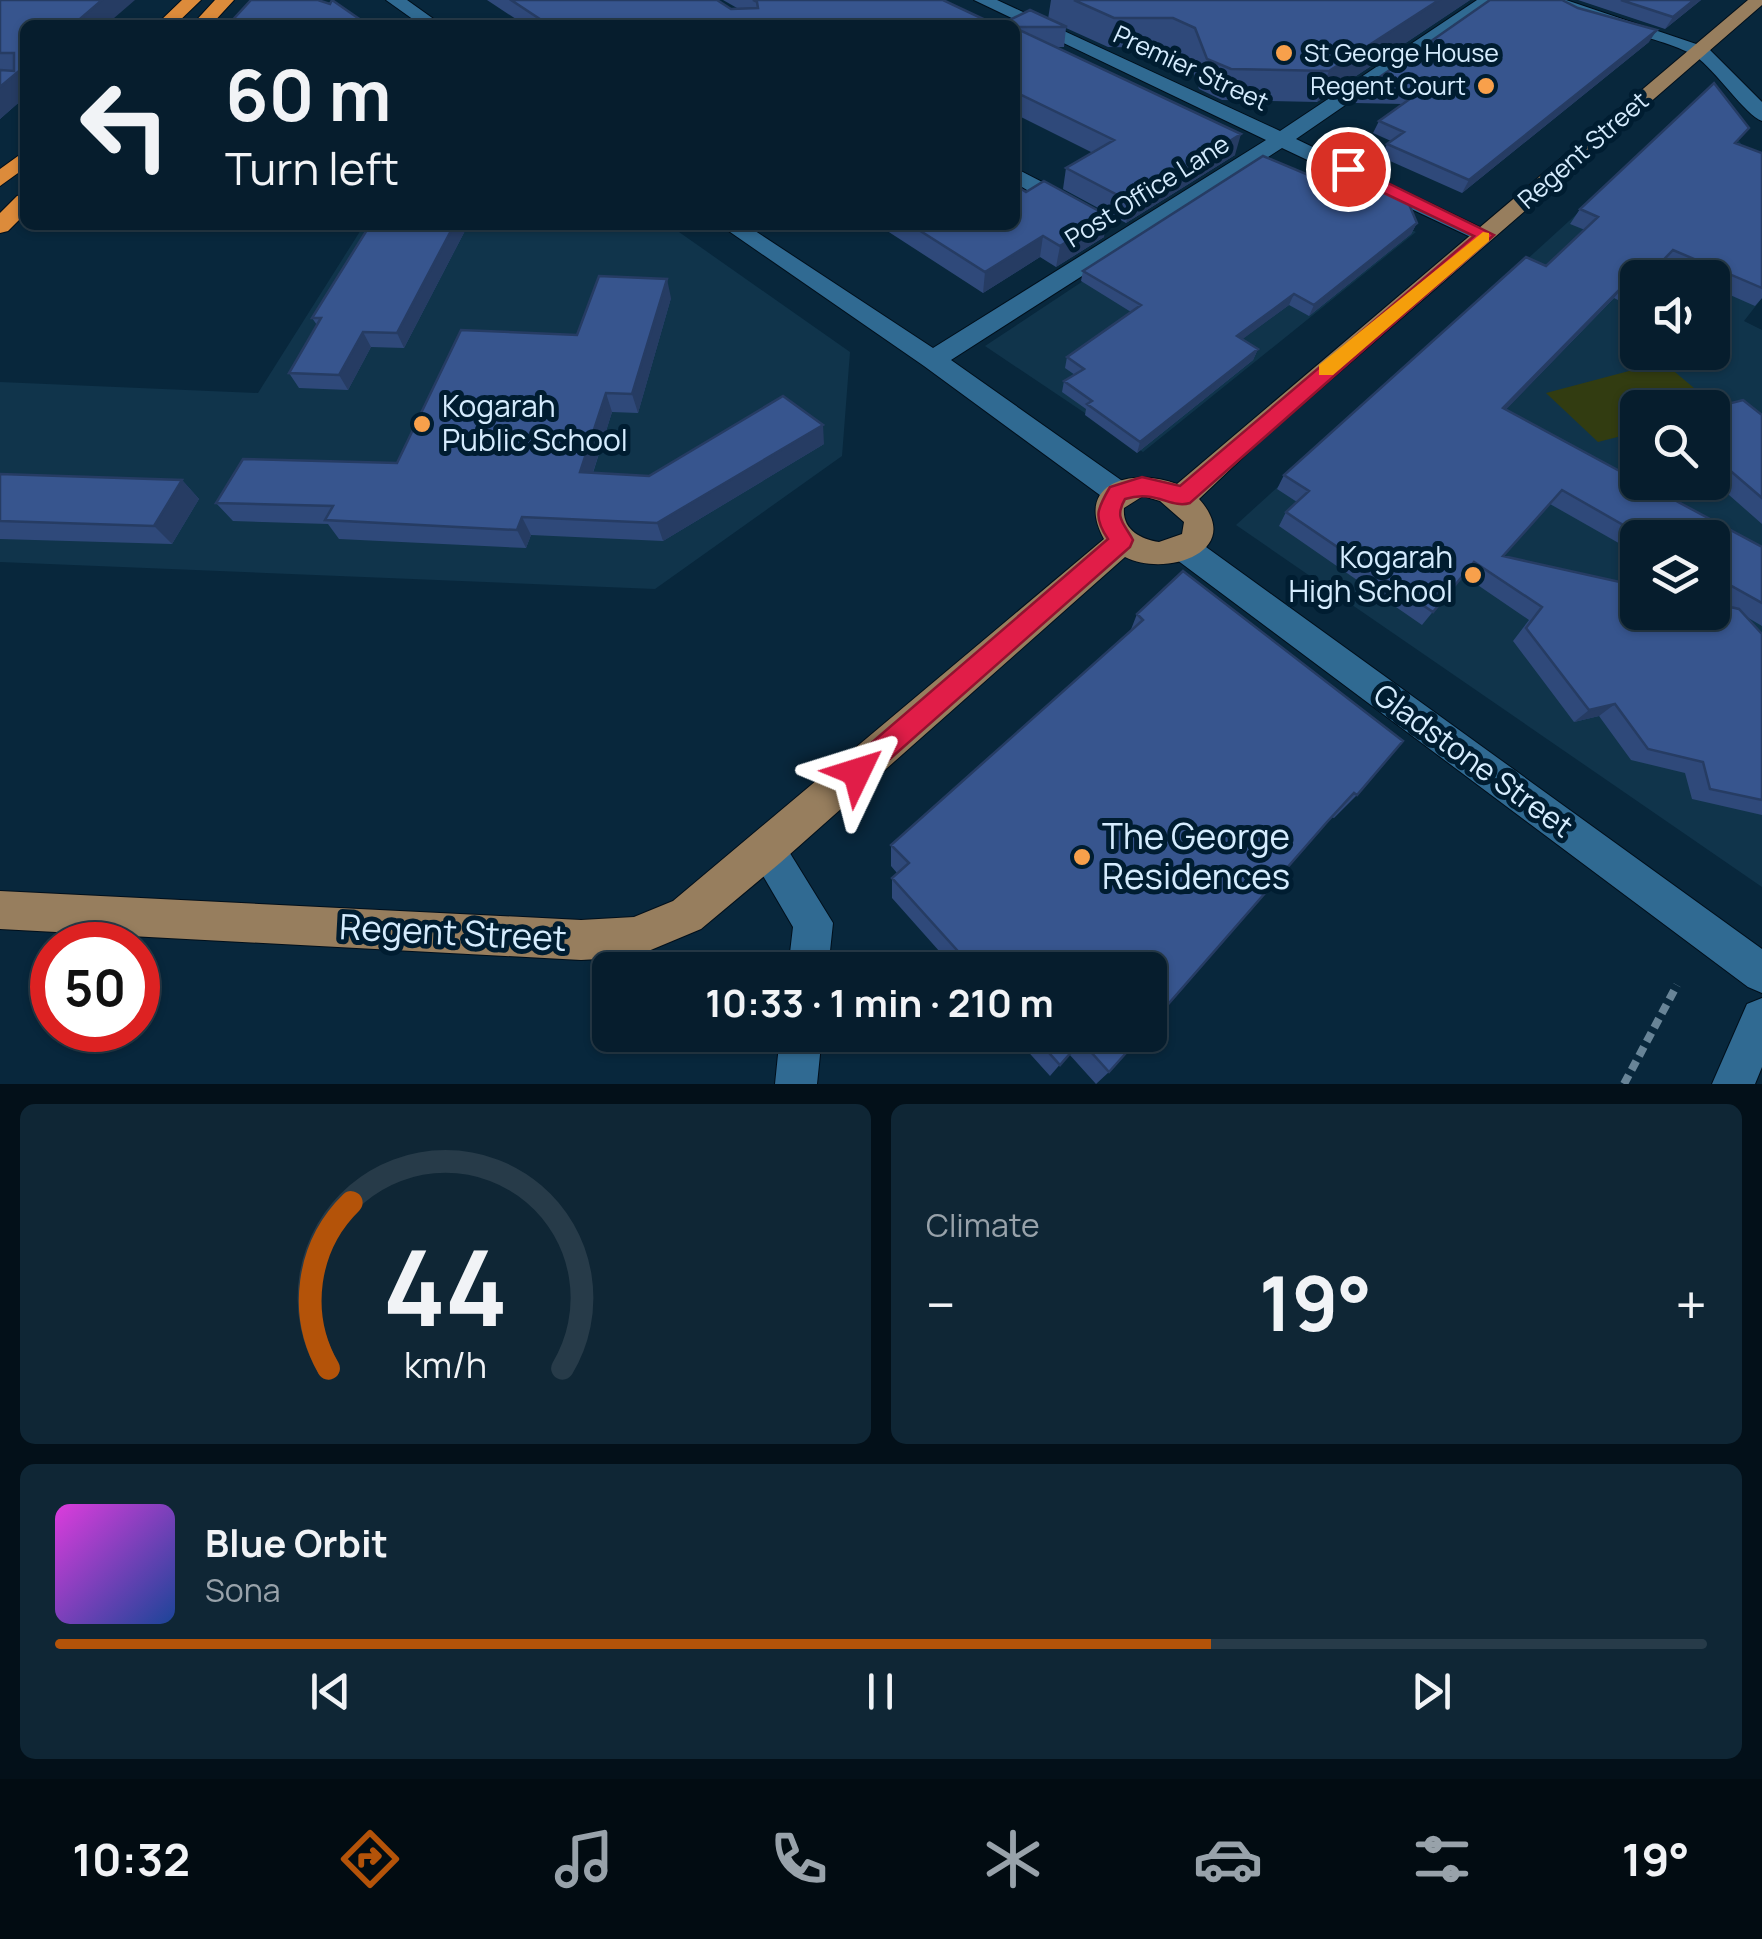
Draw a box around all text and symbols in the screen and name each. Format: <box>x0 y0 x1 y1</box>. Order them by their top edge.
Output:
street label: Premier Street <box>1108 16 1274 119</box>
place label: St George House <box>1304 35 1499 70</box>
marker: St George House <box>1273 42 1295 64</box>
text: 60 m <box>225 46 392 142</box>
icon: left <box>60 60 190 190</box>
place label: Regent Court <box>1310 68 1466 103</box>
marker: Regent Court <box>1475 75 1497 97</box>
street label: Regent Street <box>1510 83 1656 216</box>
street label: Post Office Lane <box>1058 126 1236 255</box>
pin <box>1306 127 1391 212</box>
text: Turn left <box>225 137 399 199</box>
icon: arrive <box>1321 142 1376 197</box>
map controls <box>1620 260 1730 630</box>
button: sound <box>1620 260 1730 370</box>
place label: Kogarah Public School <box>442 385 628 460</box>
button: search <box>1620 390 1730 500</box>
marker: Kogarah Public School <box>411 413 433 435</box>
button: layers <box>1620 520 1730 630</box>
place label: Kogarah High School <box>1288 536 1453 611</box>
marker: Kogarah High School <box>1462 564 1484 586</box>
street label: Gladstone Street <box>1366 674 1582 846</box>
position arrow <box>805 720 909 824</box>
place label: The George Residences <box>1102 812 1290 900</box>
marker: The George Residences <box>1071 846 1093 868</box>
street label: Regent Street <box>338 902 568 962</box>
speed limit sign: 50 <box>30 922 160 1052</box>
text: 10:33 · 1 min · 210 m <box>705 976 1054 1028</box>
text: Climate <box>926 1203 1040 1247</box>
text: 44 <box>383 1215 508 1357</box>
text: 19° <box>1259 1251 1372 1354</box>
text: − <box>926 1266 956 1342</box>
text: + <box>1675 1266 1707 1342</box>
text: km/h <box>404 1340 487 1389</box>
text: Blue Orbit <box>205 1516 388 1568</box>
text: Sona <box>205 1568 280 1612</box>
icon: previous <box>303 1664 358 1719</box>
icon: pause <box>853 1664 908 1719</box>
icon: next <box>1404 1664 1459 1719</box>
icon: directions <box>335 1824 405 1894</box>
icon: music <box>549 1824 619 1894</box>
icon: phone <box>764 1824 834 1894</box>
icon: climate <box>978 1824 1048 1894</box>
icon: car <box>1193 1824 1263 1894</box>
icon: filters <box>1407 1824 1477 1894</box>
text: 10:32 <box>72 1828 190 1890</box>
text: 19° <box>1622 1828 1690 1890</box>

